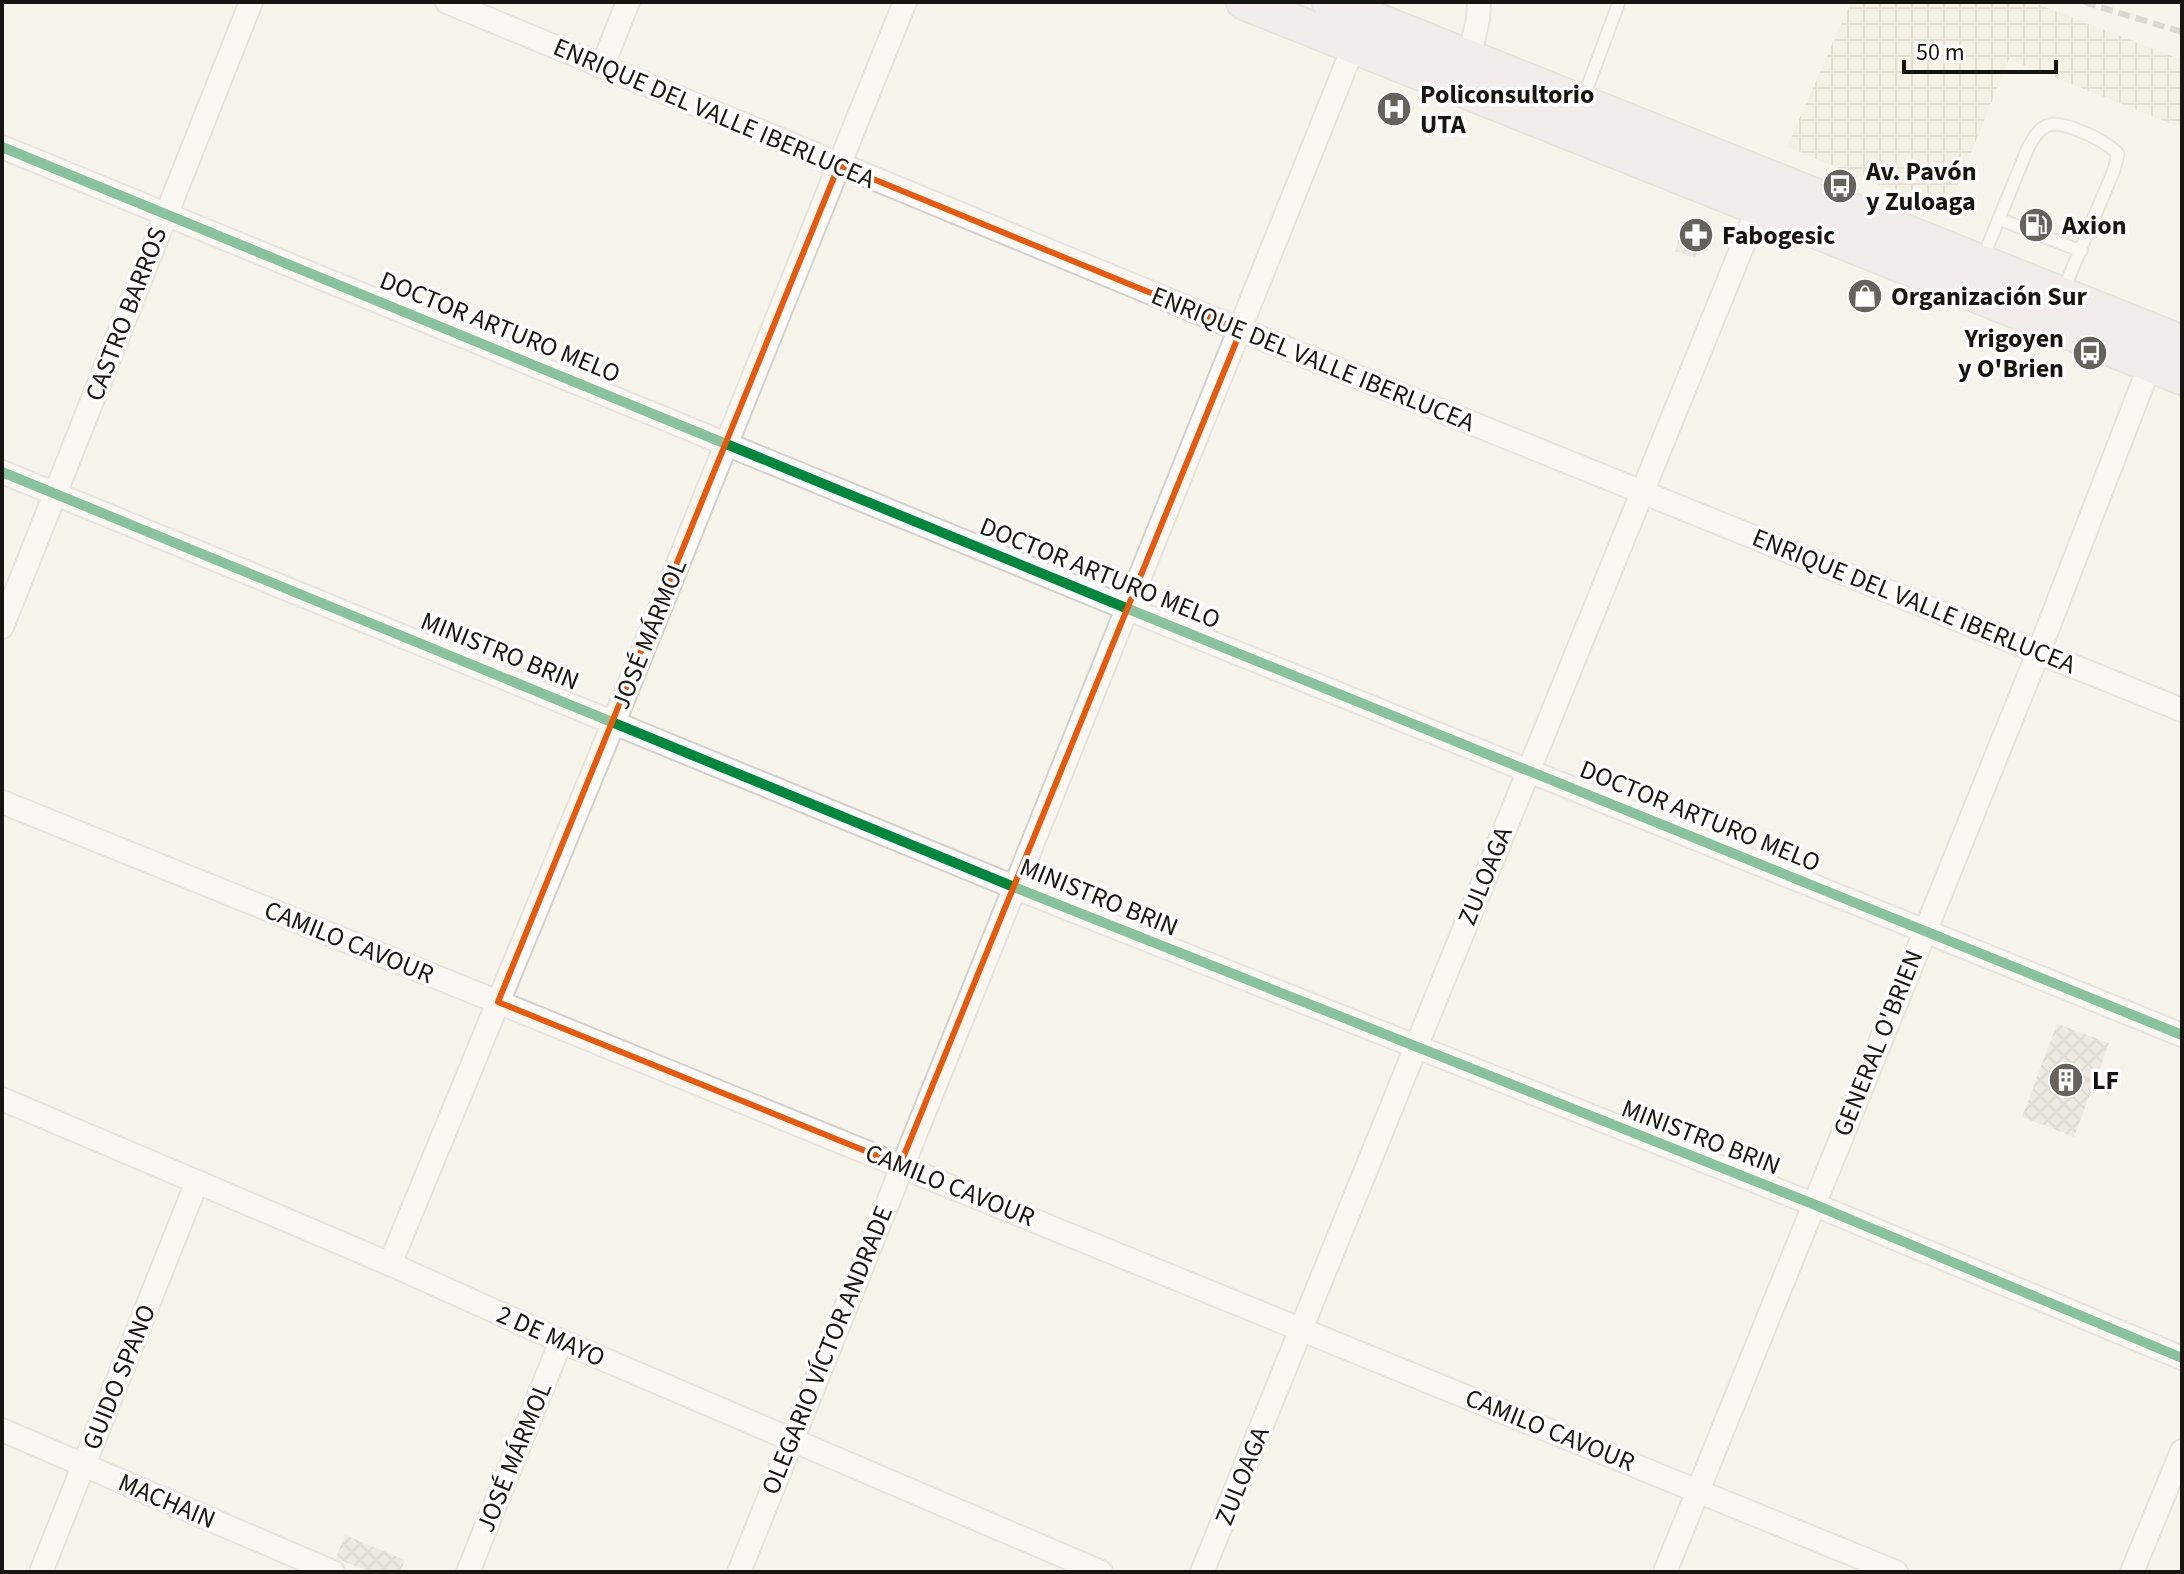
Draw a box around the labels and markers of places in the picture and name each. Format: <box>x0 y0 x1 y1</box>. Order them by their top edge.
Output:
place label: Policonsultorio UTA <box>1420 76 1594 143</box>
hospital icon: Policonsultorio UTA <box>1375 90 1413 128</box>
place label: Av. Pavón y Zuloaga <box>1865 153 1977 220</box>
bus stop icon: Av. Pavón y Zuloaga <box>1821 167 1859 205</box>
fuel station icon: Axion <box>2017 206 2055 244</box>
place label: Axion <box>2061 207 2127 244</box>
pharmacy icon: Fabogesic <box>1677 216 1715 254</box>
place label: Fabogesic <box>1722 217 1835 254</box>
shop icon: Organización Sur <box>1846 277 1884 315</box>
place label: Organización Sur <box>1891 278 2087 315</box>
place label: Yrigoyen y O'Brien <box>1958 320 2064 387</box>
bus stop icon: Yrigoyen y O'Brien <box>2071 334 2109 372</box>
building icon: LF <box>2047 1061 2085 1099</box>
place label: LF <box>2092 1062 2119 1099</box>

